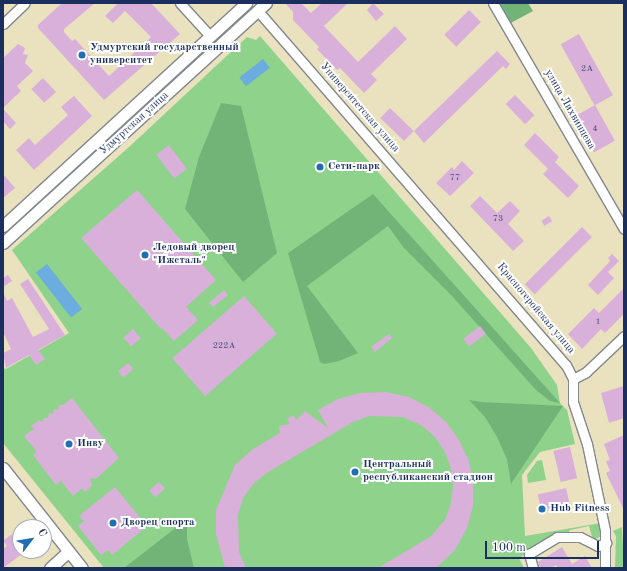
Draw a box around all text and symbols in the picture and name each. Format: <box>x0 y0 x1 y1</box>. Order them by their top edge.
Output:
place label: Удмуртский государственный университет <box>90 42 239 68</box>
marker: Удмуртский государственный университет <box>77 50 87 60</box>
street label: Университетская улица <box>317 61 401 155</box>
house number: 2А <box>581 64 593 74</box>
street label: улица Лихвинцева <box>541 68 597 152</box>
street label: Удмуртская улица <box>98 90 172 158</box>
house number: 4 <box>592 124 598 134</box>
place label: Сети-парк <box>328 160 380 174</box>
marker: Сети-парк <box>315 162 325 172</box>
house number: 77 <box>450 173 460 183</box>
house number: 73 <box>493 214 503 224</box>
place label: Ледовый дворец "Ижсталь" <box>153 242 235 268</box>
marker: Ледовый дворец "Ижсталь" <box>140 250 150 260</box>
street label: Красногеройская улица <box>493 261 577 357</box>
house number: 1 <box>595 317 601 327</box>
house number: 222А <box>213 341 235 351</box>
place label: Инву <box>77 437 104 451</box>
marker: Инву <box>64 439 74 449</box>
place label: Центральный республиканский стадион <box>363 459 493 485</box>
marker: Центральный республиканский стадион <box>350 467 360 477</box>
place label: Hub Fitness <box>550 502 609 516</box>
marker: Hub Fitness <box>537 504 547 514</box>
place label: Дворец спорта <box>121 516 195 530</box>
marker: Дворец спорта <box>108 518 118 528</box>
north arrow <box>12 519 52 559</box>
text: С <box>35 527 48 539</box>
scale bar <box>487 533 601 559</box>
text: 100 m <box>492 542 526 554</box>

